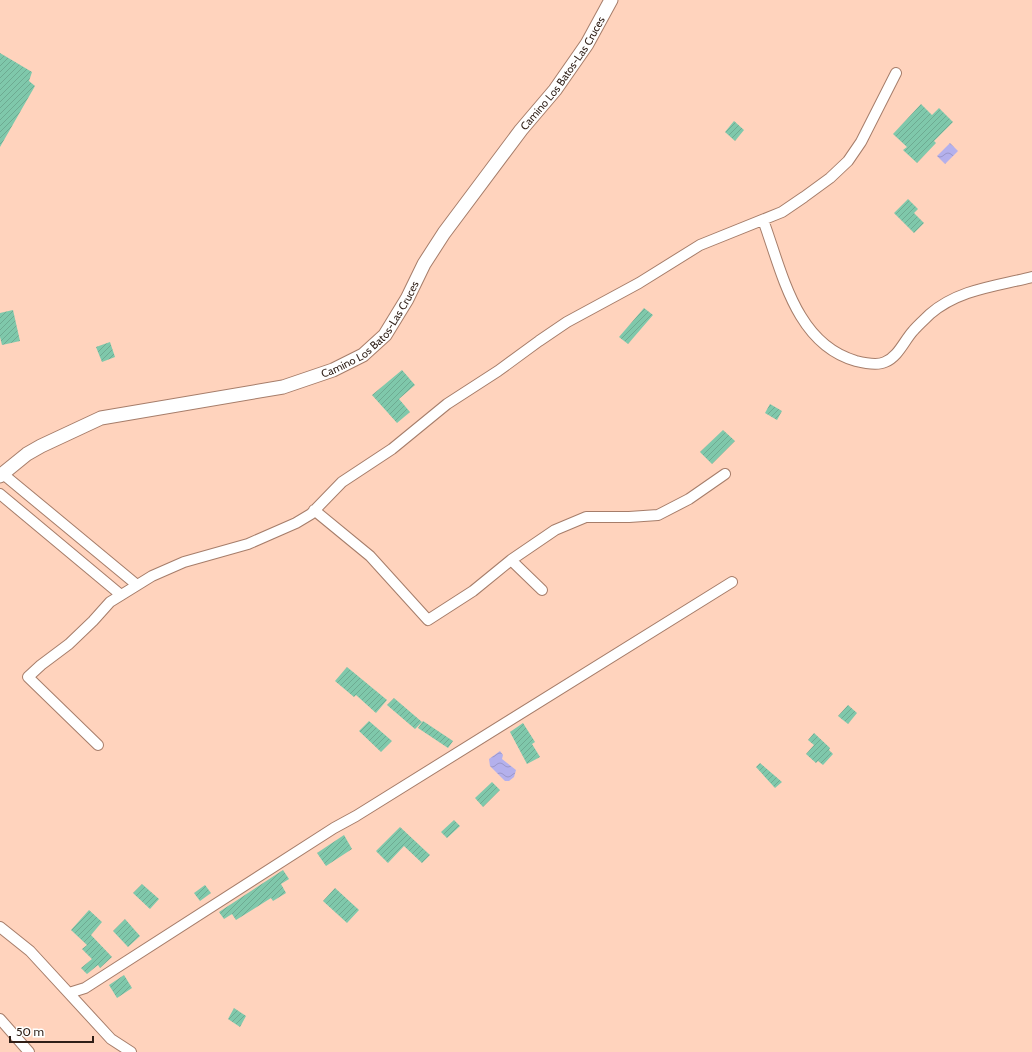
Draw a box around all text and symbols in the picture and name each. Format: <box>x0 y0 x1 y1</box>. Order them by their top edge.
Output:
street label: Camino Los Batos-Las Cruces <box>517 14 608 133</box>
street label: Camino Los Batos-Las Cruces <box>319 278 422 381</box>
scale bar <box>10 1018 93 1044</box>
text: 50 m <box>16 1024 44 1039</box>

